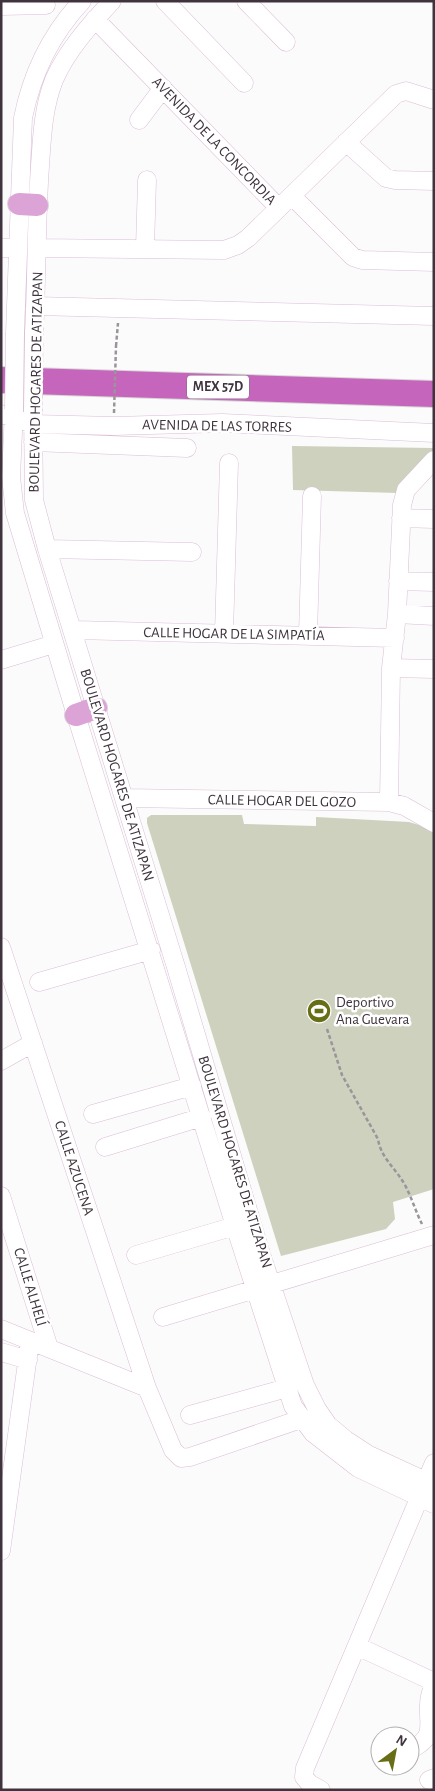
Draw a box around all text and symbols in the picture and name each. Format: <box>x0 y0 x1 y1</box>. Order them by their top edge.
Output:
street label: AVENIDA DE LA CONCORDIA <box>149 74 279 208</box>
street label: BOULEVARD HOGARES DE ATIZAPAN <box>27 271 45 493</box>
road number: MEX 57D <box>187 376 249 398</box>
street label: AVENIDA DE LAS TORRES <box>142 417 292 435</box>
street label: CALLE HOGAR DE LA SIMPATÍA <box>143 623 325 643</box>
street label: BOULEVARD HOGARES DE ATIZAPAN <box>77 667 157 883</box>
street label: CALLE HOGAR DEL GOZO <box>208 792 356 810</box>
place label: Deportivo Ana Guevara <box>336 995 409 1027</box>
sports icon: Deportivo Ana Guevara <box>306 998 332 1024</box>
street label: BOULEVARD HOGARES DE ATIZAPAN <box>195 1054 275 1270</box>
street label: CALLE AZUCENA <box>52 1119 96 1218</box>
street label: CALLE ALHELÍ <box>11 1245 51 1328</box>
north arrow <box>370 1726 420 1776</box>
text: N <box>394 1732 409 1749</box>

